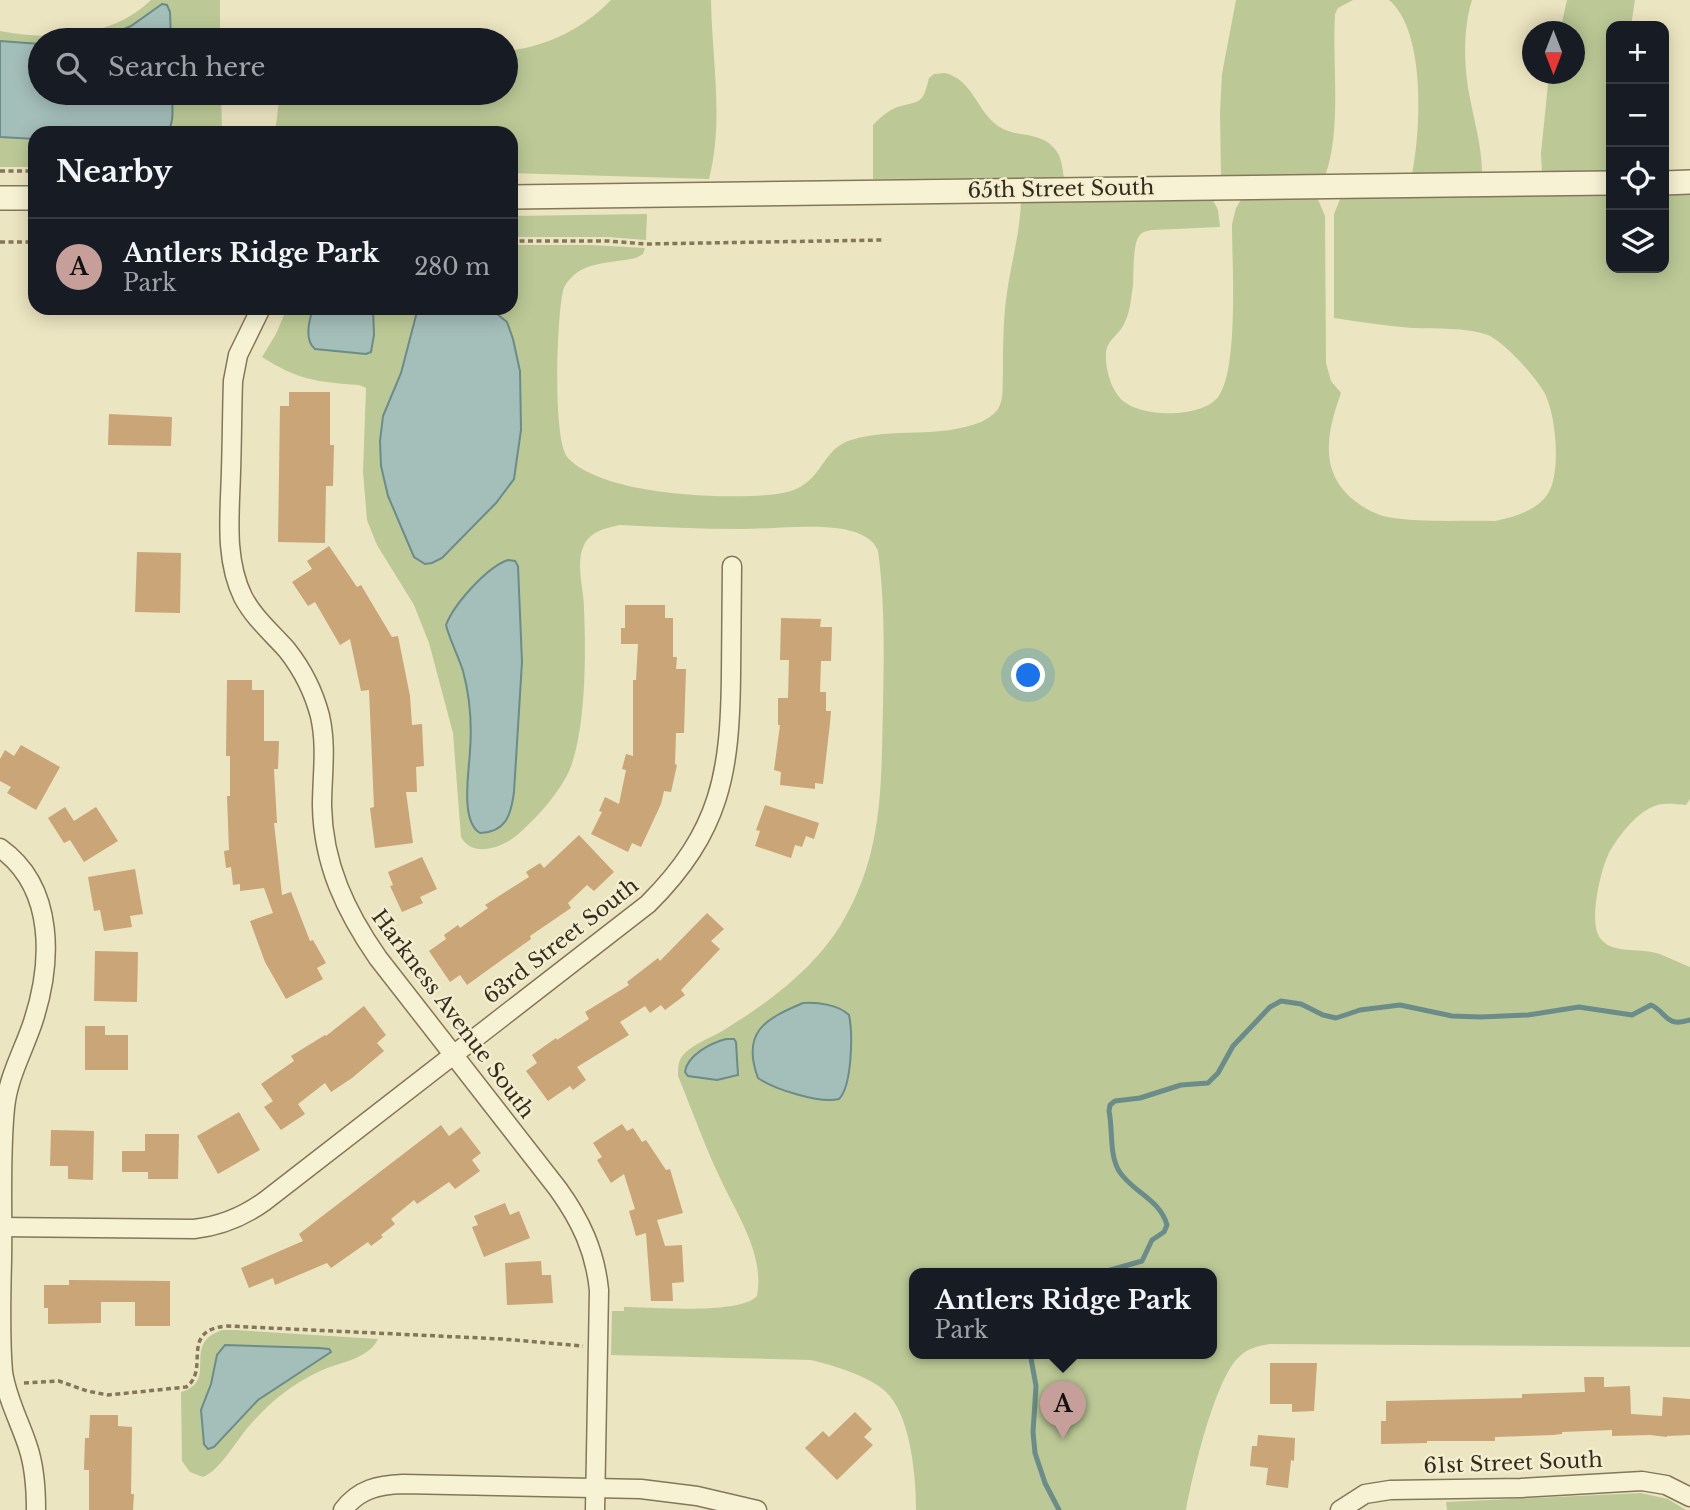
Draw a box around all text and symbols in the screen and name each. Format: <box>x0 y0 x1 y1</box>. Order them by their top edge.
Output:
north arrow <box>1522 21 1585 84</box>
map controls <box>1606 21 1669 273</box>
button: + <box>1606 21 1669 84</box>
search box <box>28 28 518 105</box>
icon: search <box>52 48 90 86</box>
text: Search here <box>108 51 265 83</box>
button: − <box>1606 84 1669 147</box>
button: locate <box>1606 147 1669 210</box>
text: Nearby <box>56 153 172 190</box>
street label: 65th Street South <box>967 174 1155 204</box>
button: layers <box>1606 210 1669 273</box>
text: Antlers Ridge Park <box>123 237 379 269</box>
text: A <box>70 253 88 281</box>
text: 280 m <box>414 253 490 281</box>
text: Park <box>123 269 176 297</box>
your location <box>1011 658 1045 692</box>
street label: 63rd Street South <box>478 872 644 1010</box>
street label: Harkness Avenue South <box>366 905 540 1123</box>
popup <box>909 1268 1217 1359</box>
text: Antlers Ridge Park <box>935 1284 1191 1316</box>
text: Park <box>935 1316 988 1344</box>
pin: A <box>1040 1381 1086 1439</box>
street label: 61st Street South <box>1423 1447 1603 1479</box>

